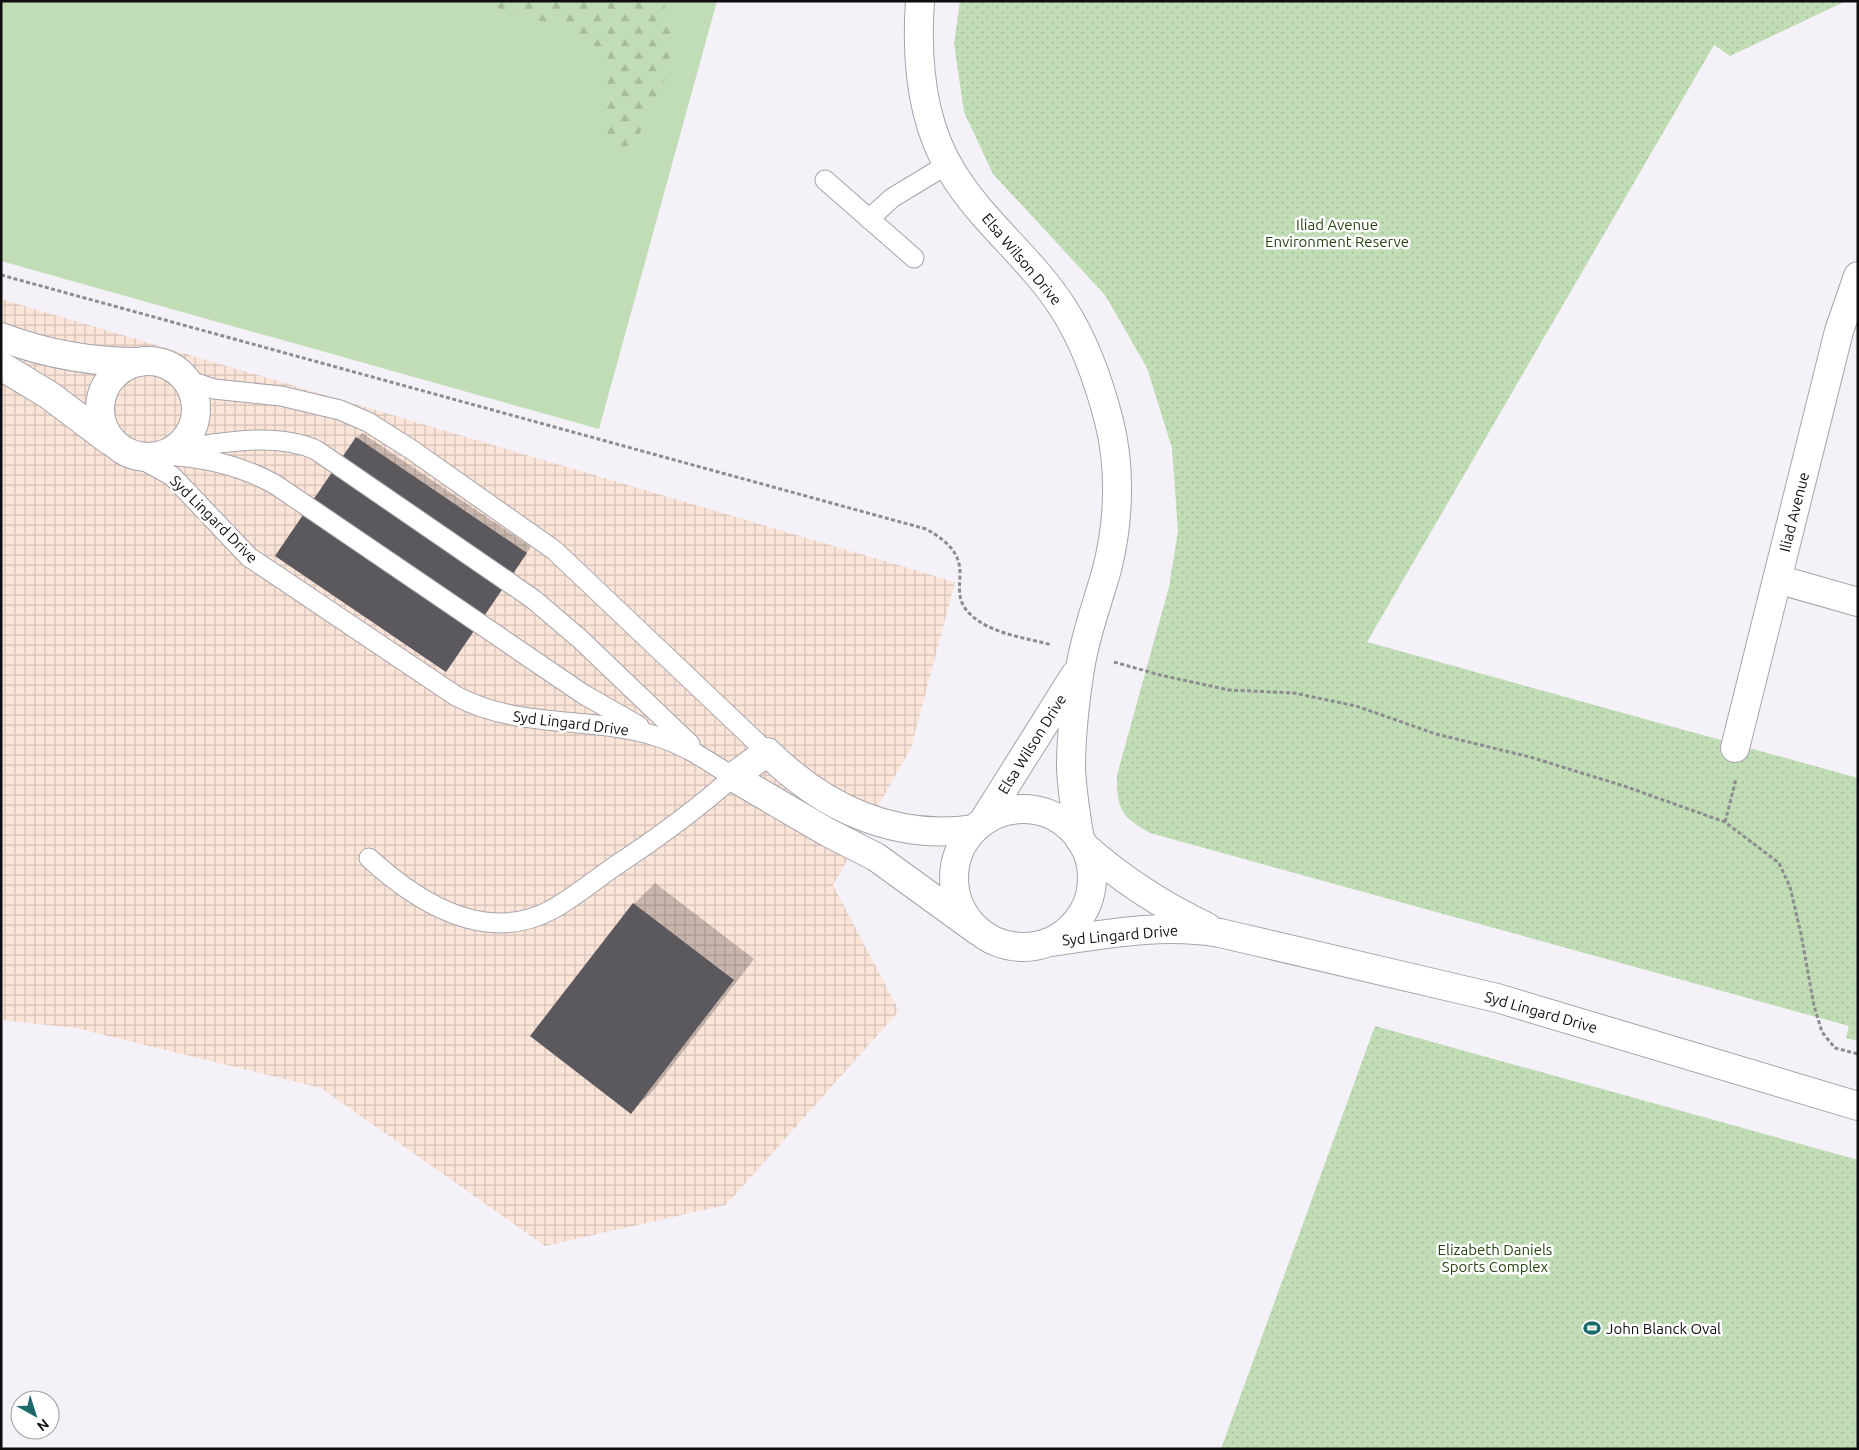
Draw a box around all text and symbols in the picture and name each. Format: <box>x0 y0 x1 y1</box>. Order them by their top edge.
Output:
street label: Elsa Wilson Drive <box>979 210 1065 308</box>
park label: Iliad Avenue Environment Reserve <box>1265 216 1409 250</box>
street label: Iliad Avenue <box>1776 470 1812 554</box>
street label: Syd Lingard Drive <box>167 472 261 566</box>
street label: Elsa Wilson Drive <box>994 691 1070 797</box>
street label: Syd Lingard Drive <box>512 707 630 739</box>
street label: Syd Lingard Drive <box>1061 921 1179 949</box>
street label: Syd Lingard Drive <box>1483 988 1599 1036</box>
park label: Elizabeth Daniels Sports Complex <box>1438 1241 1552 1275</box>
sports icon: John Blanck Oval <box>1582 1318 1602 1338</box>
place label: John Blanck Oval <box>1606 1320 1721 1337</box>
north arrow <box>10 1390 60 1440</box>
text: N <box>34 1416 52 1435</box>

